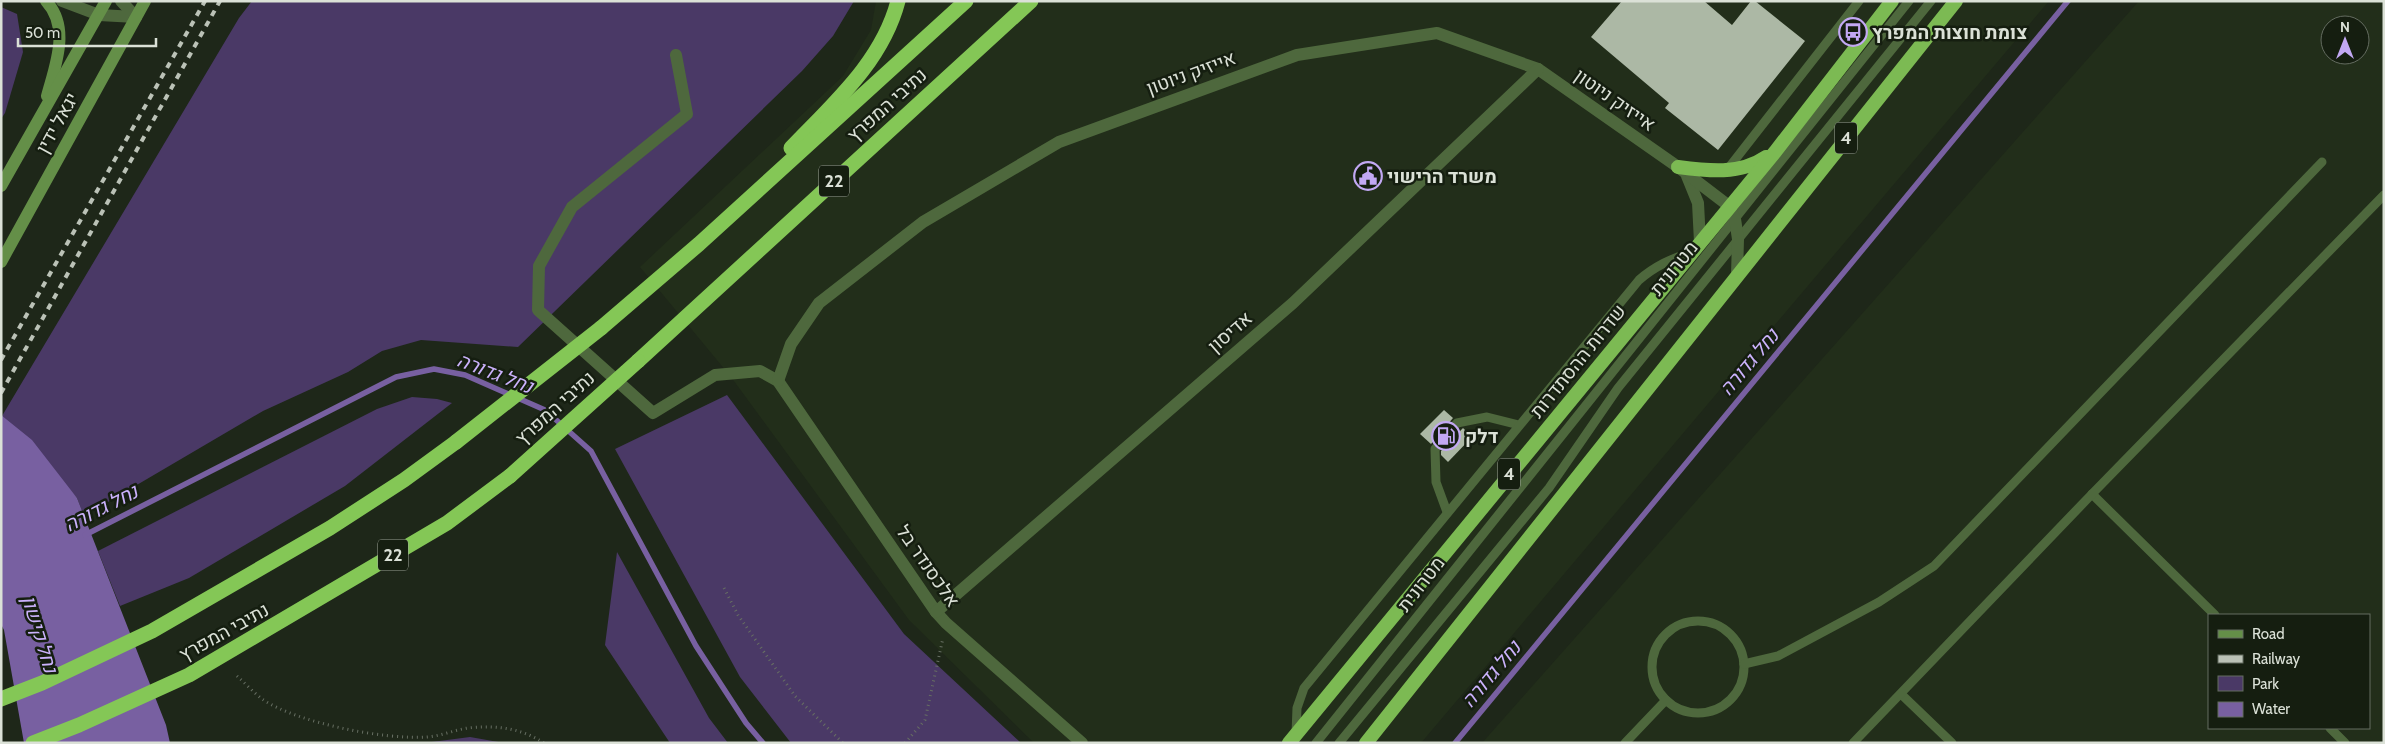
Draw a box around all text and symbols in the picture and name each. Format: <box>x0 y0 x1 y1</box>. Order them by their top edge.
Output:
scale bar <box>18 15 155 47</box>
north arrow <box>2320 15 2370 65</box>
bus stop icon: צומת חוצות המפרץ <box>1838 17 1868 47</box>
text: N <box>2340 18 2350 36</box>
place label: צומת חוצות המפרץ <box>1872 21 2027 44</box>
text: 50 m <box>25 24 60 42</box>
street label: אייזיק ניוטון <box>1143 46 1239 100</box>
street label: נתיבי המפרץ <box>842 63 932 147</box>
street label: אייזיק ניוטון <box>1570 64 1660 136</box>
street label: יגאל ידין <box>31 89 83 157</box>
road number: 4 <box>1835 122 1857 154</box>
public building icon: משרד הרישוי <box>1353 161 1383 191</box>
place label: משרד הרישוי <box>1387 165 1497 188</box>
road number: 22 <box>819 166 849 197</box>
street label: מטרונית <box>1645 236 1703 300</box>
street label: שדרות ההסתדרות <box>1525 300 1631 422</box>
street label: אדיסון <box>1203 307 1257 357</box>
water label: נחל גדורה <box>1714 323 1785 400</box>
water label: נחל גדורה <box>454 348 538 399</box>
street label: נתיבי המפרץ <box>510 366 600 450</box>
fuel station icon: דלק <box>1431 421 1461 451</box>
place label: דלק <box>1465 425 1499 448</box>
road number: 4 <box>1498 458 1520 489</box>
water label: נחל גדורה <box>60 479 143 537</box>
street label: אלכסנדר בל <box>891 521 965 611</box>
road number: 22 <box>378 540 408 570</box>
street label: מטרונית <box>1392 552 1450 616</box>
water label: נחל קישון <box>17 592 64 677</box>
street label: נתיבי המפרץ <box>175 598 273 666</box>
legend <box>2208 614 2370 729</box>
text: Road <box>2252 625 2285 643</box>
water label: נחל גדורה <box>1456 635 1527 712</box>
text: Railway <box>2252 650 2301 668</box>
text: Park <box>2252 675 2279 693</box>
text: Water <box>2252 700 2290 718</box>

